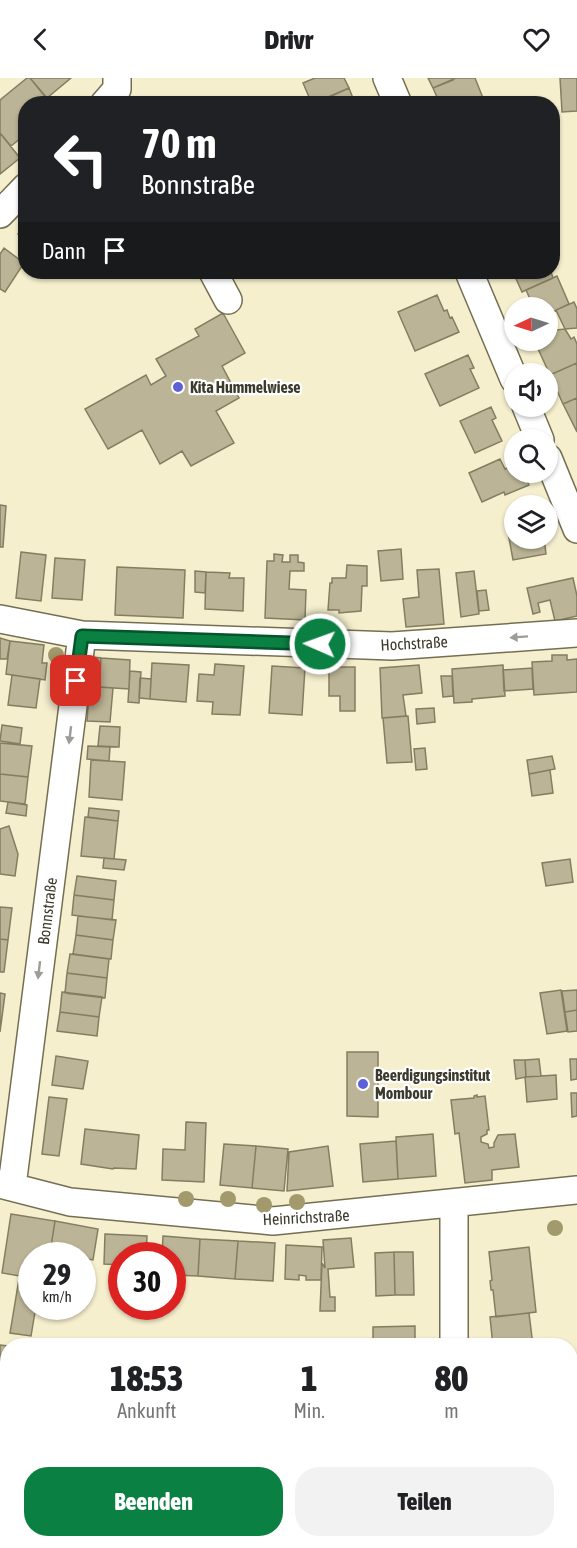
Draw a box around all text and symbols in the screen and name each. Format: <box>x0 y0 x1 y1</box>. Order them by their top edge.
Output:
icon: back <box>24 23 57 56</box>
icon: heart <box>520 23 553 56</box>
text: Drivr <box>264 24 313 55</box>
text: 70 m <box>141 119 216 167</box>
icon: left <box>42 120 120 198</box>
text: Bonnstraße <box>141 169 255 200</box>
icon: arrive <box>98 234 131 267</box>
text: Dann <box>42 238 86 264</box>
north arrow <box>504 297 558 351</box>
map controls <box>504 297 558 549</box>
button: sound <box>504 363 558 417</box>
place label: Kita Hummelwiese <box>190 378 301 396</box>
marker: Kita Hummelwiese <box>171 380 185 394</box>
button: search <box>504 429 558 483</box>
button: layers <box>504 495 558 549</box>
position arrow <box>288 612 352 676</box>
street label: Hochstraße <box>380 632 448 654</box>
one-way arrow <box>509 632 528 642</box>
pin <box>50 655 101 706</box>
icon: arrive <box>59 664 92 697</box>
one-way arrow <box>65 726 74 745</box>
street label: Bonnstraße <box>34 876 60 946</box>
one-way arrow <box>35 961 44 980</box>
place label: Beerdigungsinstitut Mombour <box>375 1066 491 1102</box>
marker: Beerdigungsinstitut Mombour <box>356 1077 370 1091</box>
street label: Heinrichstraße <box>262 1206 350 1228</box>
speed limit sign: 30 <box>108 1242 186 1320</box>
text: 29 <box>43 1257 71 1291</box>
text: km/h <box>42 1288 72 1305</box>
text: 18:53 <box>110 1357 184 1399</box>
text: 1 <box>301 1357 318 1399</box>
text: 80 <box>434 1357 468 1399</box>
text: Ankunft <box>117 1399 176 1422</box>
text: Min. <box>293 1399 325 1422</box>
text: m <box>444 1399 459 1422</box>
button: Beenden <box>24 1467 283 1536</box>
button: Teilen <box>295 1467 554 1536</box>

